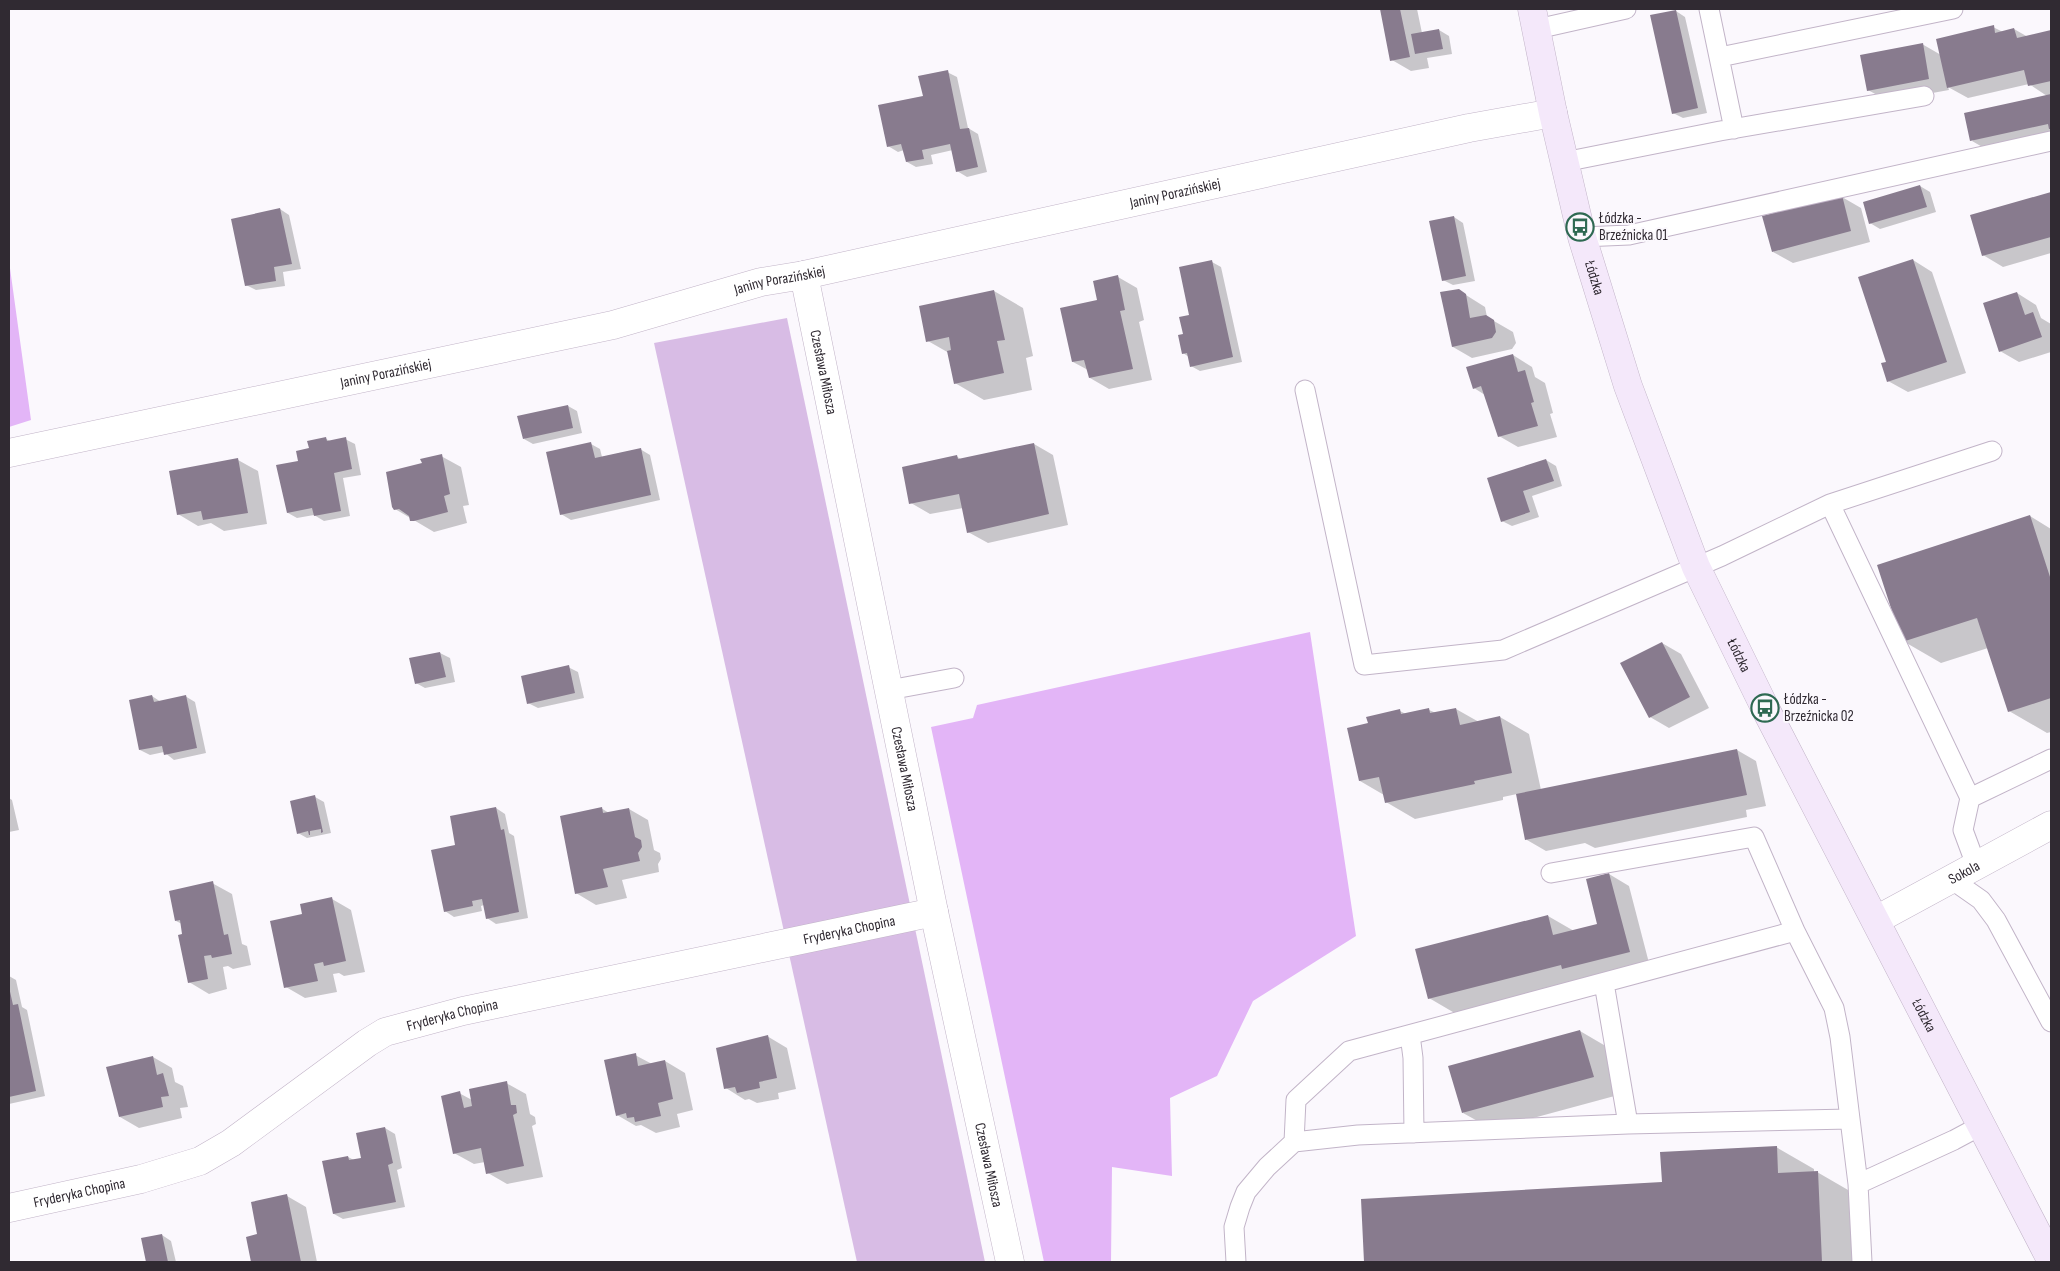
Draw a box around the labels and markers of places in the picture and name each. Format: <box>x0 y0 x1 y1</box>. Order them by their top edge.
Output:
place label: Łódzka - Brzeźnicka 01 <box>1598 209 1668 245</box>
bus stop icon: Łódzka - Brzeźnicka 01 <box>1565 212 1595 242</box>
place label: Łódzka - Brzeźnicka 02 <box>1783 690 1854 726</box>
bus stop icon: Łódzka - Brzeźnicka 02 <box>1750 693 1780 723</box>

